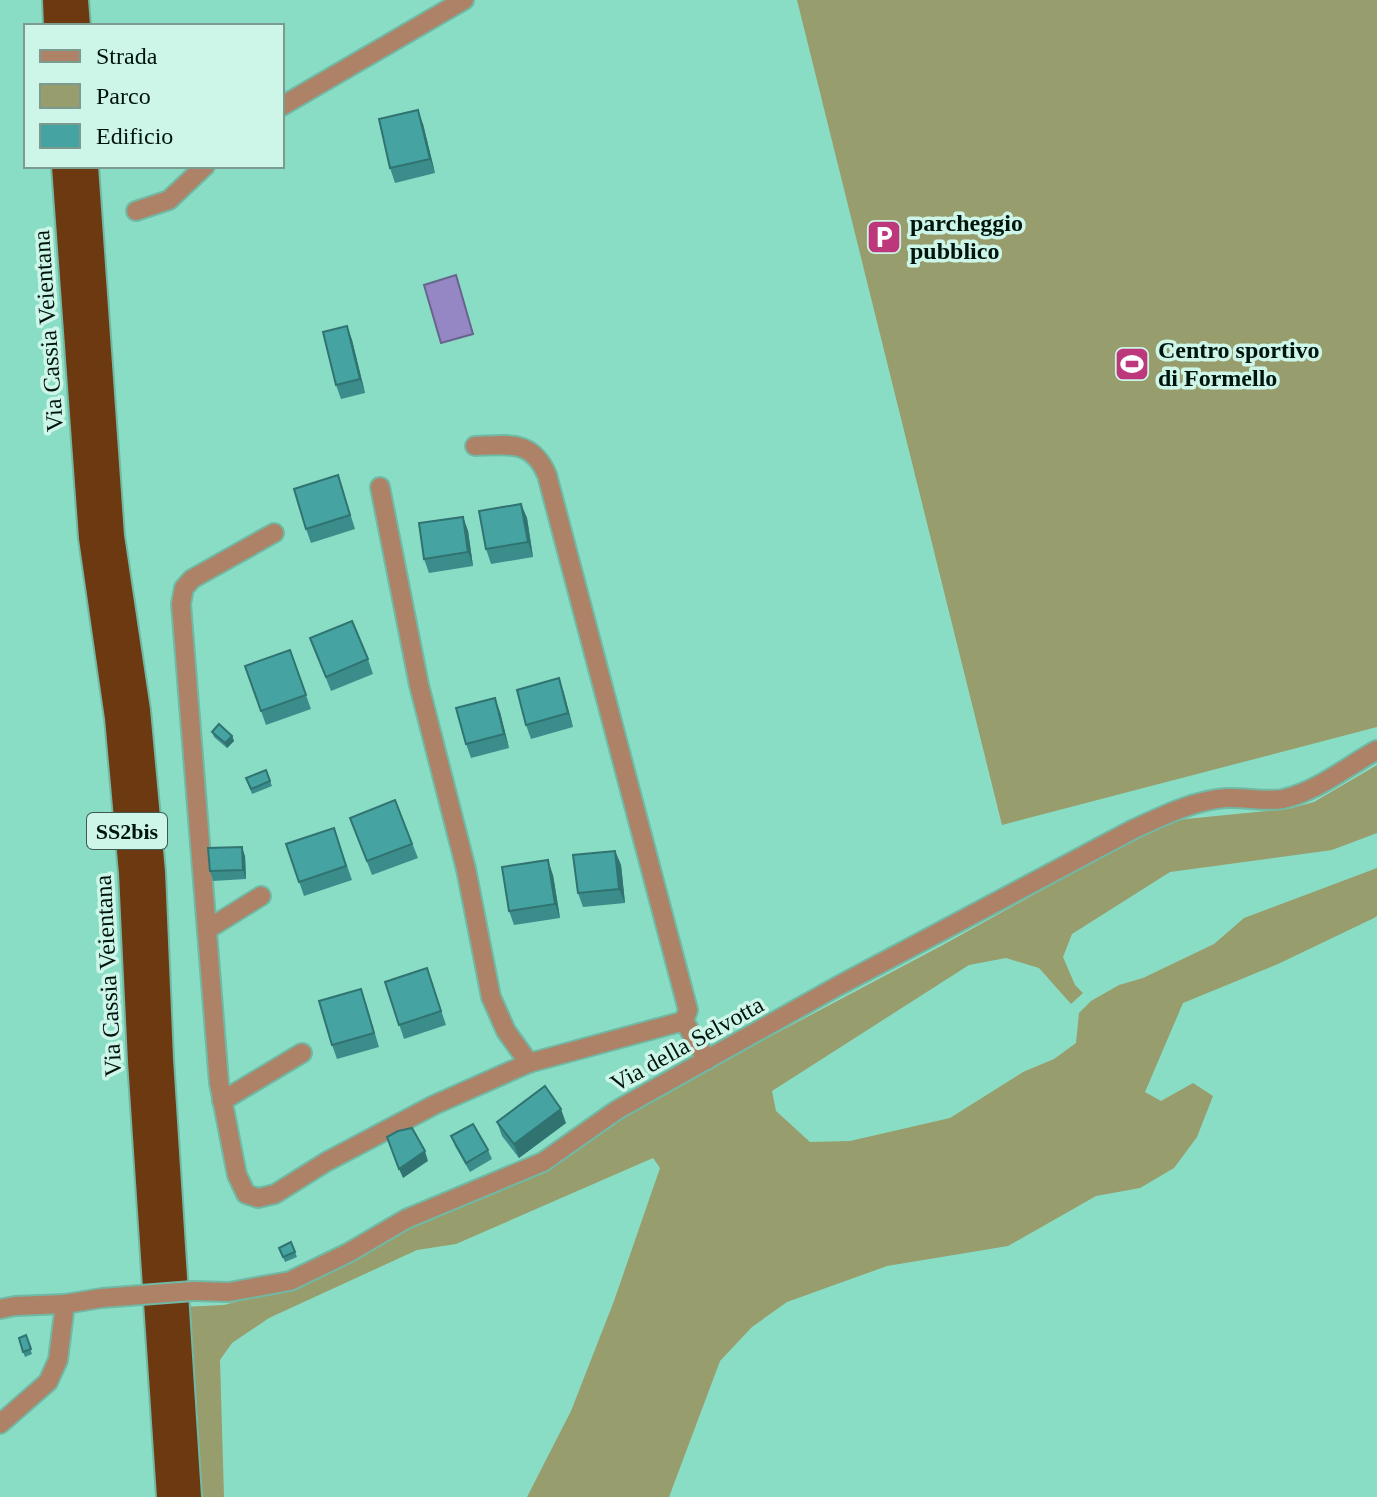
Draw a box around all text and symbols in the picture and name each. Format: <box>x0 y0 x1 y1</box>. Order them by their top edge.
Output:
legend <box>24 24 284 168</box>
text: Strada <box>96 43 158 69</box>
text: Parco <box>96 83 151 109</box>
text: Edificio <box>96 123 173 149</box>
place label: parcheggio pubblico <box>910 210 1023 264</box>
parking icon: parcheggio pubblico <box>865 218 903 256</box>
street label: Via Cassia Veientana <box>28 229 68 433</box>
place label: Centro sportivo di Formello <box>1158 337 1320 391</box>
sports icon: Centro sportivo di Formello <box>1113 345 1151 383</box>
road number: SS2bis <box>87 813 167 849</box>
street label: Via Cassia Veientana <box>90 874 126 1078</box>
street label: Via della Selvotta <box>606 991 768 1097</box>

